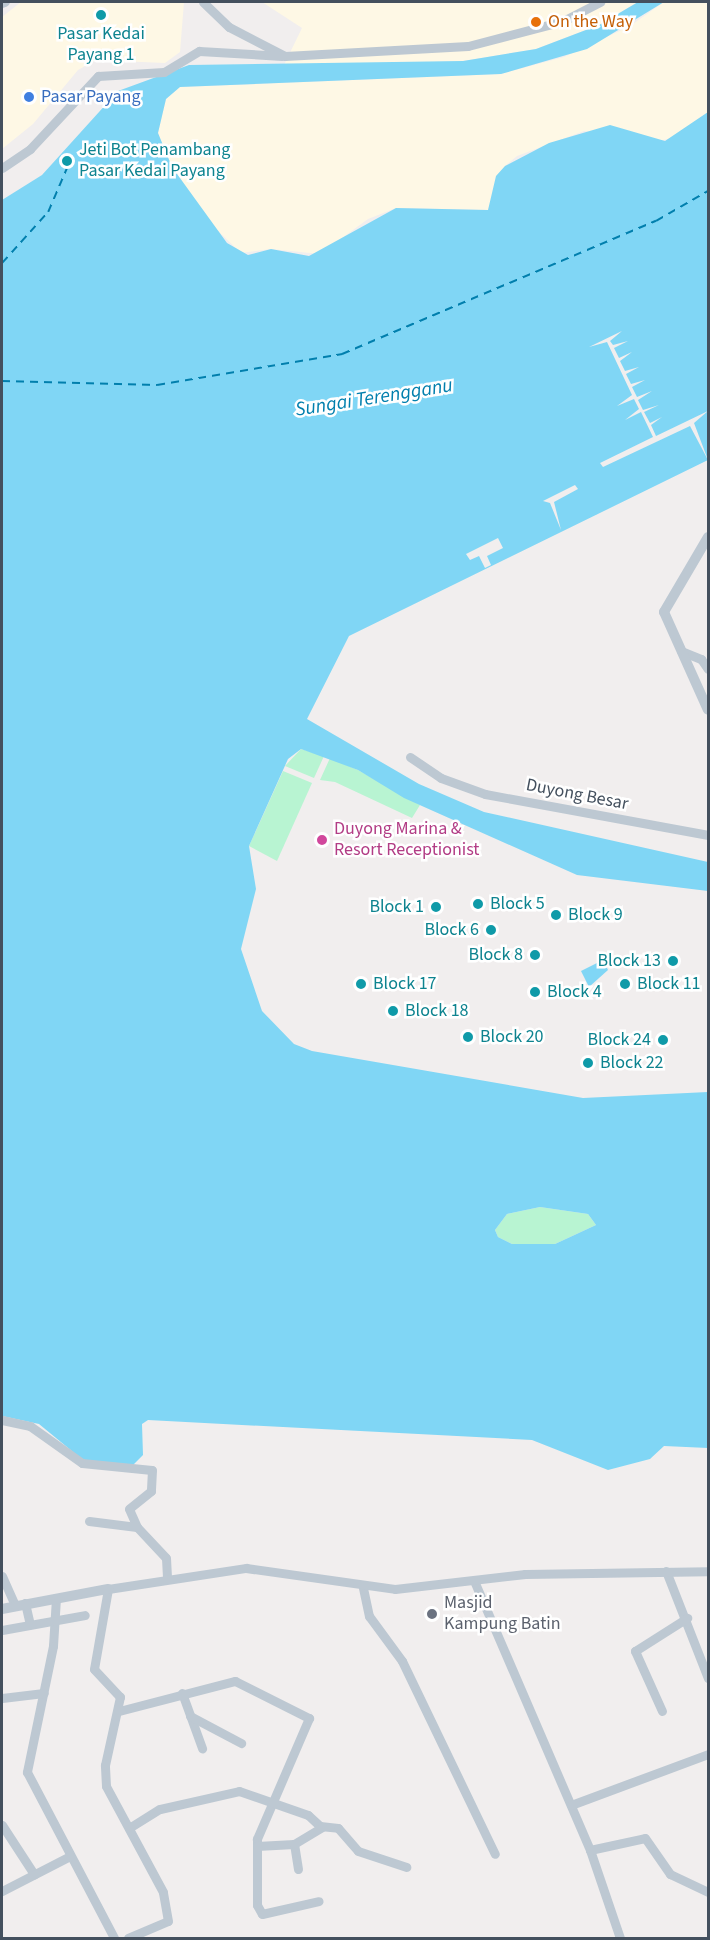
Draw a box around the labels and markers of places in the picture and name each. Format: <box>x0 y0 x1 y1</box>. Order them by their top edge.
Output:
marker: Pasar Kedai Payang 1 <box>94 8 108 22</box>
place label: On the Way <box>548 11 633 33</box>
marker: On the Way <box>529 15 543 29</box>
place label: Pasar Kedai Payang 1 <box>57 24 145 66</box>
place label: Pasar Payang <box>41 86 140 108</box>
marker: Pasar Payang <box>22 90 36 104</box>
place label: Jeti Bot Penambang Pasar Kedai Payang <box>79 140 230 182</box>
marker: Jeti Bot Penambang Pasar Kedai Payang <box>60 154 74 168</box>
place label: Duyong Marina & Resort Receptionist <box>334 819 479 862</box>
marker: Duyong Marina & Resort Receptionist <box>315 833 329 847</box>
place label: Block 5 <box>490 893 545 915</box>
place label: Block 1 <box>369 896 424 918</box>
marker: Block 5 <box>471 897 485 911</box>
marker: Block 1 <box>429 900 443 914</box>
place label: Block 9 <box>568 904 623 926</box>
marker: Block 9 <box>549 908 563 922</box>
place label: Block 6 <box>424 919 479 941</box>
marker: Block 6 <box>484 923 498 937</box>
place label: Block 8 <box>468 944 523 966</box>
marker: Block 8 <box>528 948 542 962</box>
place label: Block 13 <box>597 950 661 972</box>
marker: Block 13 <box>666 954 680 968</box>
place label: Block 17 <box>373 973 437 995</box>
place label: Block 11 <box>637 973 701 995</box>
marker: Block 17 <box>354 977 368 991</box>
marker: Block 11 <box>618 977 632 991</box>
place label: Block 4 <box>547 981 602 1003</box>
marker: Block 4 <box>528 985 542 999</box>
place label: Block 18 <box>405 1000 469 1022</box>
marker: Block 18 <box>386 1004 400 1018</box>
place label: Block 20 <box>480 1026 544 1048</box>
place label: Block 24 <box>587 1029 651 1051</box>
marker: Block 20 <box>461 1030 475 1044</box>
marker: Block 24 <box>656 1033 670 1047</box>
place label: Block 22 <box>600 1052 664 1074</box>
marker: Block 22 <box>581 1056 595 1070</box>
place label: Masjid Kampung Batin <box>444 1593 560 1636</box>
marker: Masjid Kampung Batin <box>425 1607 439 1621</box>

